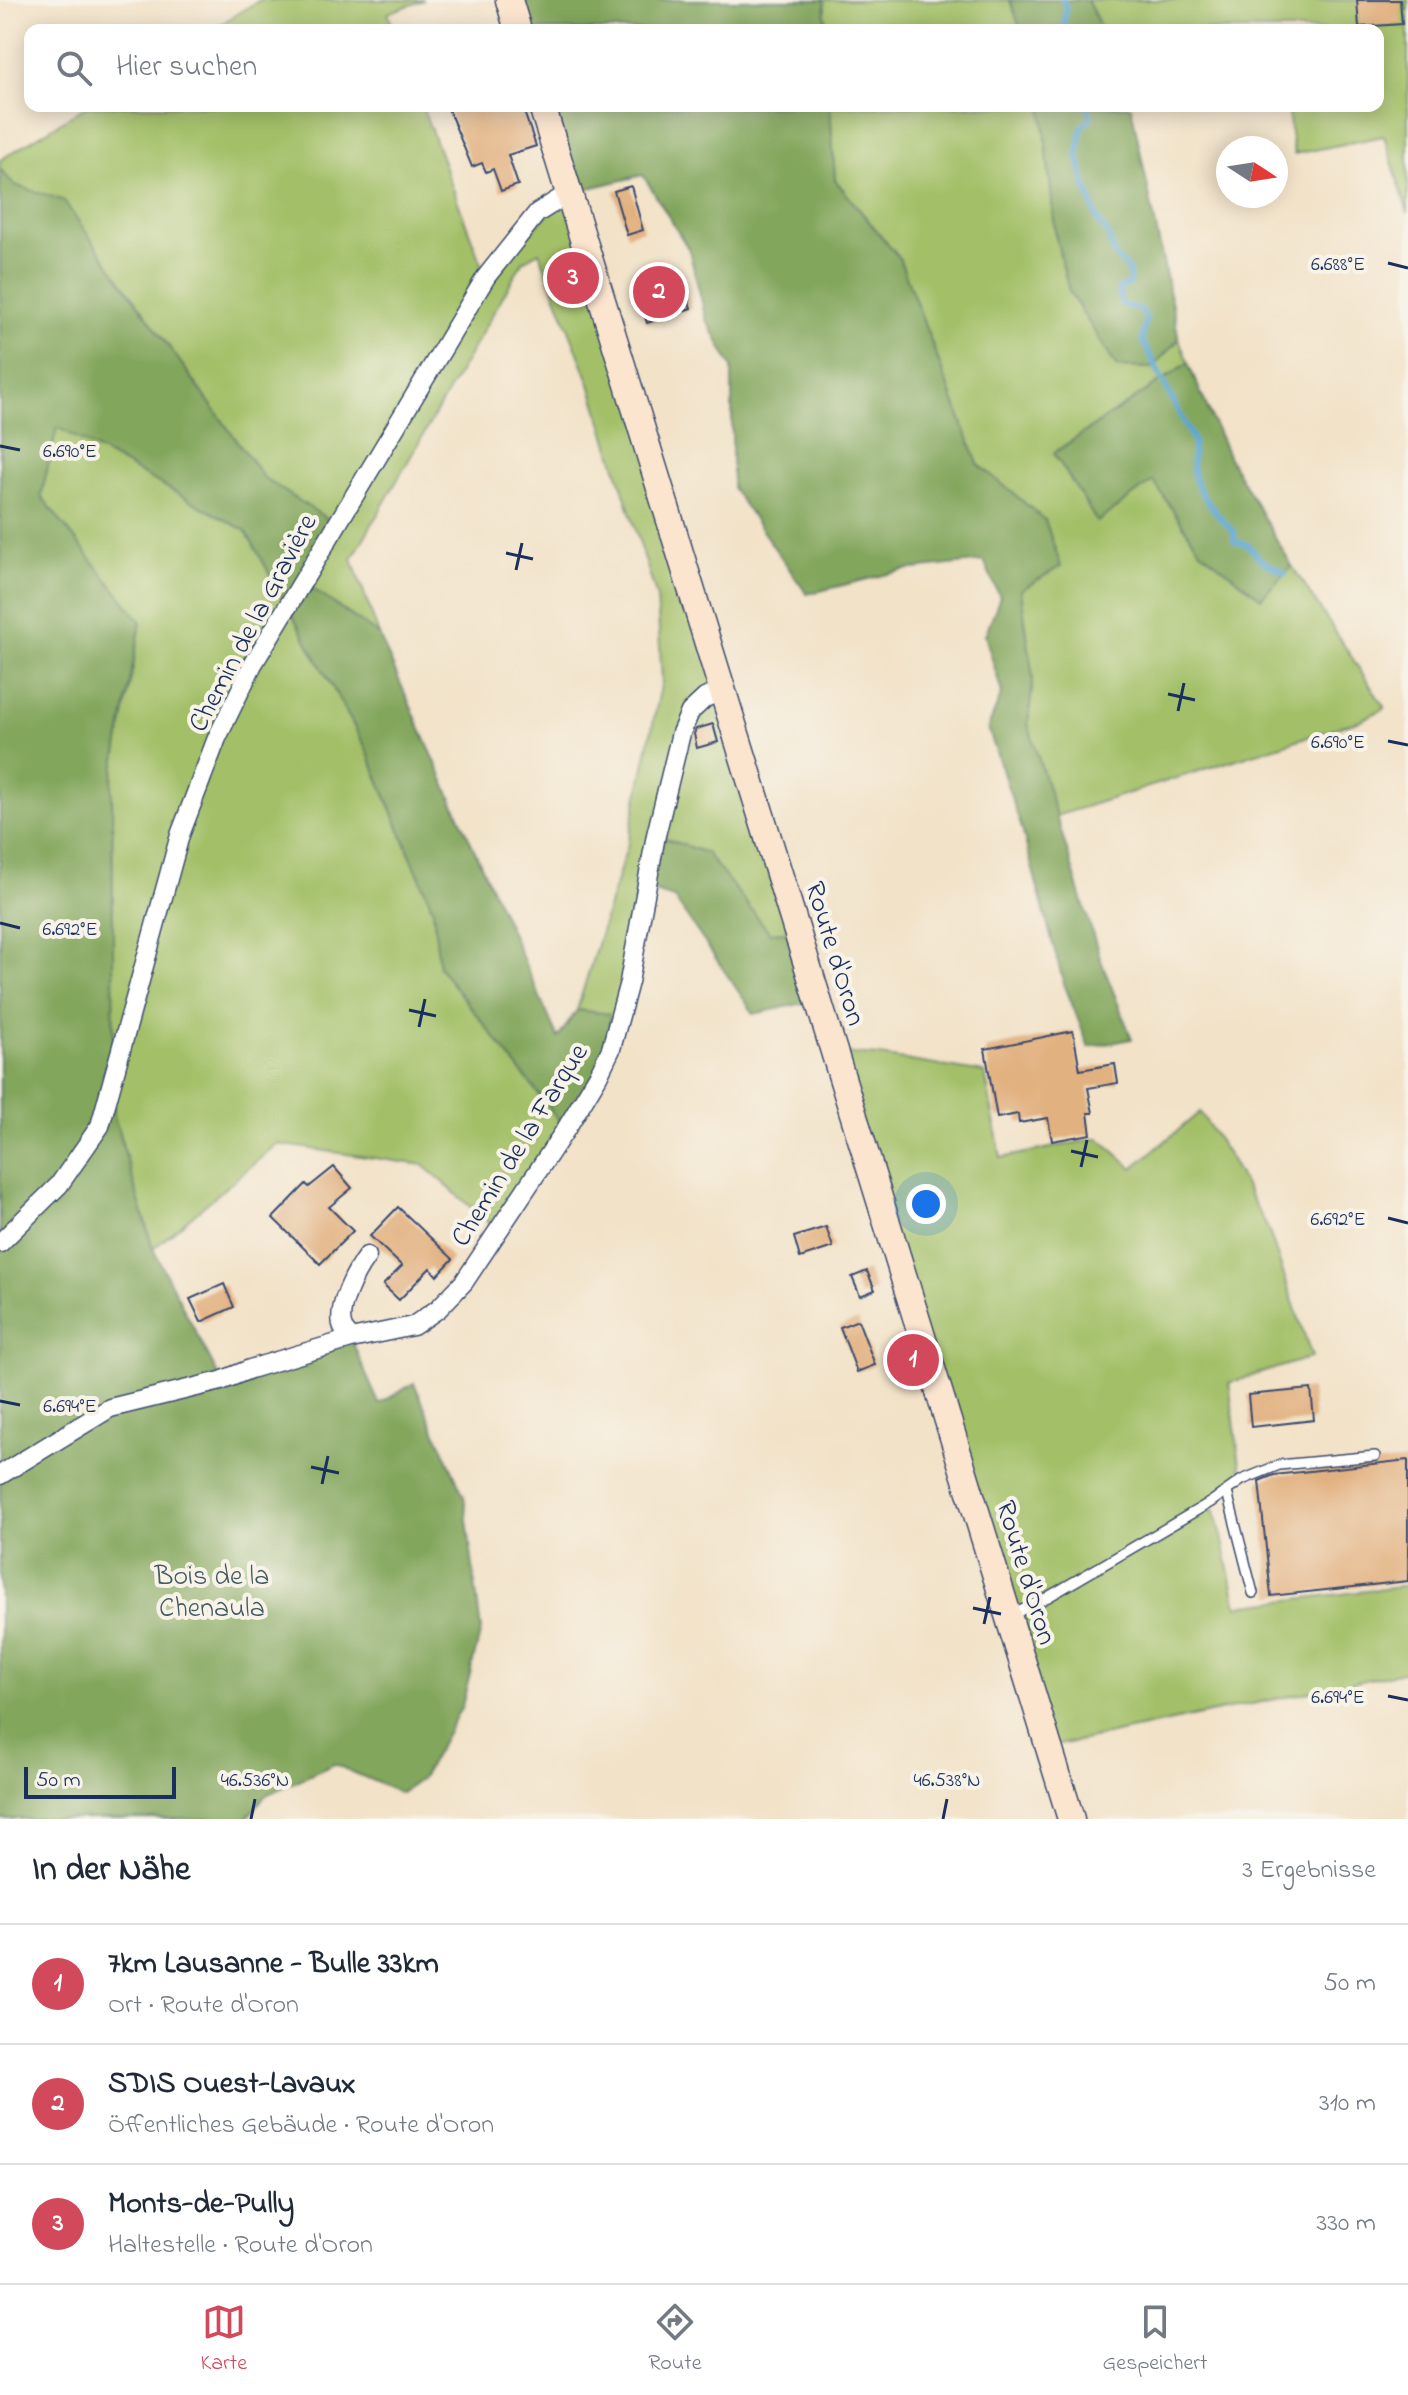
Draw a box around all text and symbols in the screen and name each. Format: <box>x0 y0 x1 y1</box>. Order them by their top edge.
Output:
search box <box>24 24 1384 112</box>
icon: search <box>52 46 96 90</box>
text: Hier suchen <box>116 46 257 90</box>
north arrow <box>1216 136 1288 208</box>
pin: 3 <box>547 248 599 308</box>
text: 6.688°E <box>1311 251 1365 280</box>
pin: 2 <box>633 262 685 322</box>
text: 6.690°E <box>43 438 97 467</box>
street label: Chemin de la Gravière <box>179 507 329 740</box>
text: 6.690°E <box>1311 729 1365 758</box>
street label: Route d'Oron <box>792 877 875 1031</box>
text: 6.692°E <box>42 916 98 945</box>
street label: Chemin de la Farque <box>442 1036 600 1256</box>
your location <box>906 1184 946 1224</box>
text: 6.692°E <box>1310 1206 1366 1235</box>
pin: 1 <box>887 1330 939 1390</box>
text: 6.694°E <box>43 1393 97 1422</box>
street label: Route d'Oron <box>983 1496 1066 1650</box>
park label: Bois de la Chenaula <box>154 1557 269 1630</box>
text: 6.694°E <box>1311 1684 1365 1713</box>
scale bar <box>24 1763 176 1799</box>
text: 50 m <box>36 1765 81 1797</box>
text: 46.536°N <box>221 1767 289 1796</box>
text: 46.538°N <box>913 1767 981 1796</box>
text: In der Nähe <box>32 1846 190 1896</box>
text: 3 Ergebnisse <box>1242 1852 1376 1890</box>
text: 7km Lausanne - Bulle 33km <box>108 1943 439 1987</box>
text: 1 <box>54 1965 62 2003</box>
text: 50 m <box>1323 1965 1376 2003</box>
text: Ort · Route d'Oron <box>108 1987 299 2025</box>
text: SDIS Ouest-Lavaux <box>108 2063 356 2107</box>
text: 2 <box>52 2085 64 2123</box>
text: 310 m <box>1319 2085 1376 2123</box>
text: Öffentliches Gebäude · Route d'Oron <box>108 2107 494 2145</box>
text: Monts-de-Pully <box>108 2183 294 2227</box>
text: 3 <box>53 2205 63 2243</box>
text: 330 m <box>1317 2205 1376 2243</box>
text: Haltestelle · Route d'Oron <box>108 2227 373 2265</box>
tab: Karte <box>201 2300 247 2380</box>
tab: Route <box>648 2300 702 2380</box>
tab: Gespeichert <box>1103 2300 1207 2380</box>

